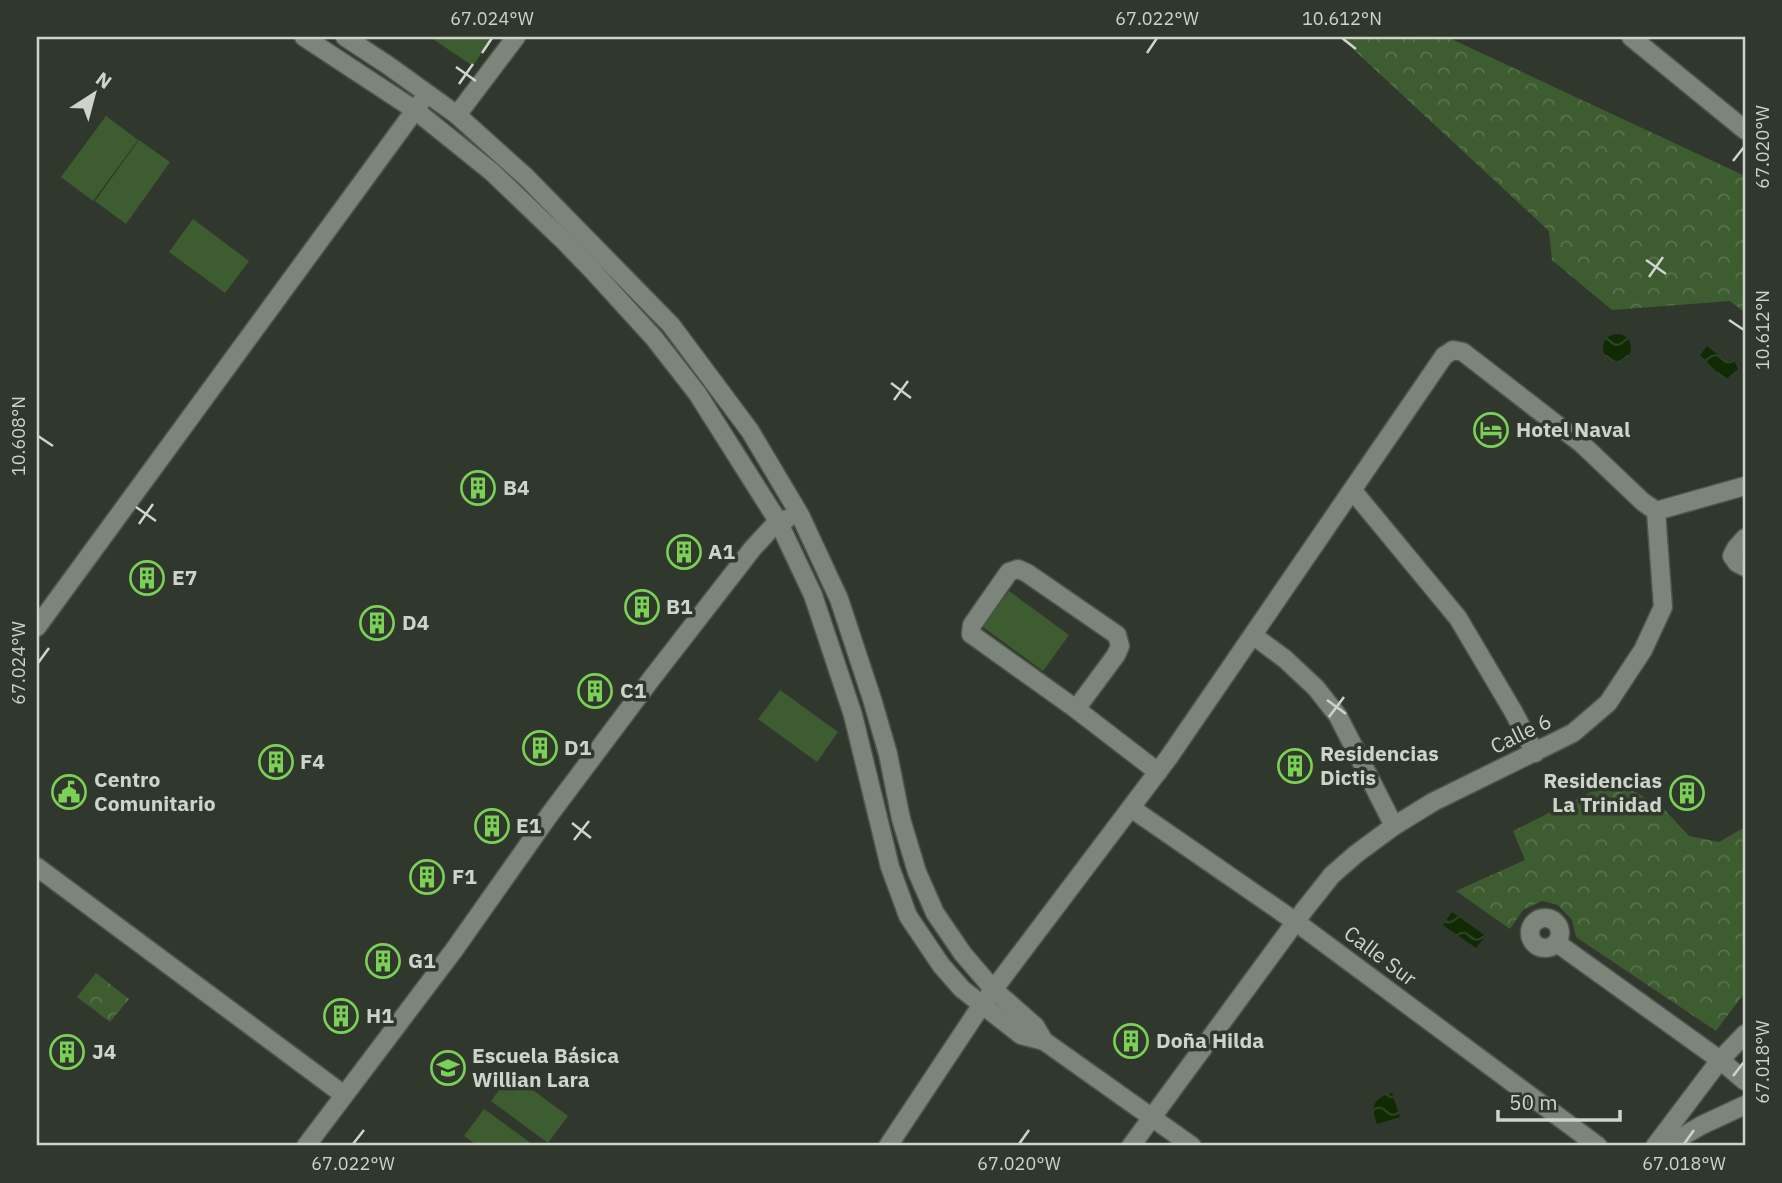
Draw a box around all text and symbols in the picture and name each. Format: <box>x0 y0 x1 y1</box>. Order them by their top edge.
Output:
text: 67.024°W <box>450 7 534 30</box>
text: 67.022°W <box>1115 7 1199 30</box>
text: 10.612°N <box>1302 7 1382 30</box>
north arrow <box>60 60 130 130</box>
text: N <box>91 66 117 94</box>
text: 67.020°W <box>1751 105 1774 189</box>
text: 10.612°N <box>1751 290 1774 370</box>
text: 10.608°N <box>7 396 30 476</box>
hotel icon: Hotel Naval <box>1472 411 1510 449</box>
place label: Hotel Naval <box>1516 415 1630 443</box>
building icon: B4 <box>459 469 497 507</box>
place label: B4 <box>503 473 530 501</box>
building icon: A1 <box>665 533 703 571</box>
place label: A1 <box>708 537 735 565</box>
building icon: E7 <box>128 559 166 597</box>
place label: E7 <box>172 563 197 591</box>
building icon: B1 <box>623 588 661 626</box>
place label: B1 <box>666 592 693 620</box>
building icon: D4 <box>358 604 396 642</box>
place label: D4 <box>402 608 429 636</box>
text: 67.024°W <box>7 621 30 705</box>
building icon: C1 <box>576 672 614 710</box>
place label: C1 <box>620 676 647 704</box>
street label: Calle 6 <box>1485 706 1556 760</box>
building icon: D1 <box>521 729 559 767</box>
place label: D1 <box>564 733 592 761</box>
place label: Residencias Dictis <box>1320 739 1439 791</box>
building icon: F4 <box>257 743 295 781</box>
place label: F4 <box>300 747 325 775</box>
building icon: Residencias Dictis <box>1276 747 1314 785</box>
place label: Centro Comunitario <box>94 765 216 817</box>
place label: Residencias La Trinidad <box>1543 766 1662 818</box>
public building icon: Centro Comunitario <box>50 773 88 811</box>
building icon: Residencias La Trinidad <box>1668 774 1706 812</box>
building icon: E1 <box>473 807 511 845</box>
place label: E1 <box>516 811 542 839</box>
building icon: F1 <box>408 858 446 896</box>
place label: F1 <box>452 862 477 890</box>
street label: Calle Sur <box>1339 919 1423 992</box>
building icon: G1 <box>364 942 402 980</box>
place label: G1 <box>408 946 436 974</box>
building icon: H1 <box>322 997 360 1035</box>
place label: H1 <box>366 1001 394 1029</box>
text: 67.018°W <box>1751 1020 1774 1104</box>
building icon: Doña Hilda <box>1112 1022 1150 1060</box>
place label: Doña Hilda <box>1156 1026 1264 1054</box>
building icon: J4 <box>48 1033 86 1071</box>
place label: J4 <box>92 1037 116 1065</box>
place label: Escuela Básica Willian Lara <box>472 1041 619 1093</box>
school or university icon: Escuela Básica Willian Lara <box>429 1049 467 1087</box>
scale bar <box>1498 1078 1621 1122</box>
text: 50 m <box>1509 1088 1558 1116</box>
text: 67.022°W <box>311 1152 395 1175</box>
text: 67.020°W <box>977 1152 1061 1175</box>
text: 67.018°W <box>1642 1152 1726 1175</box>

